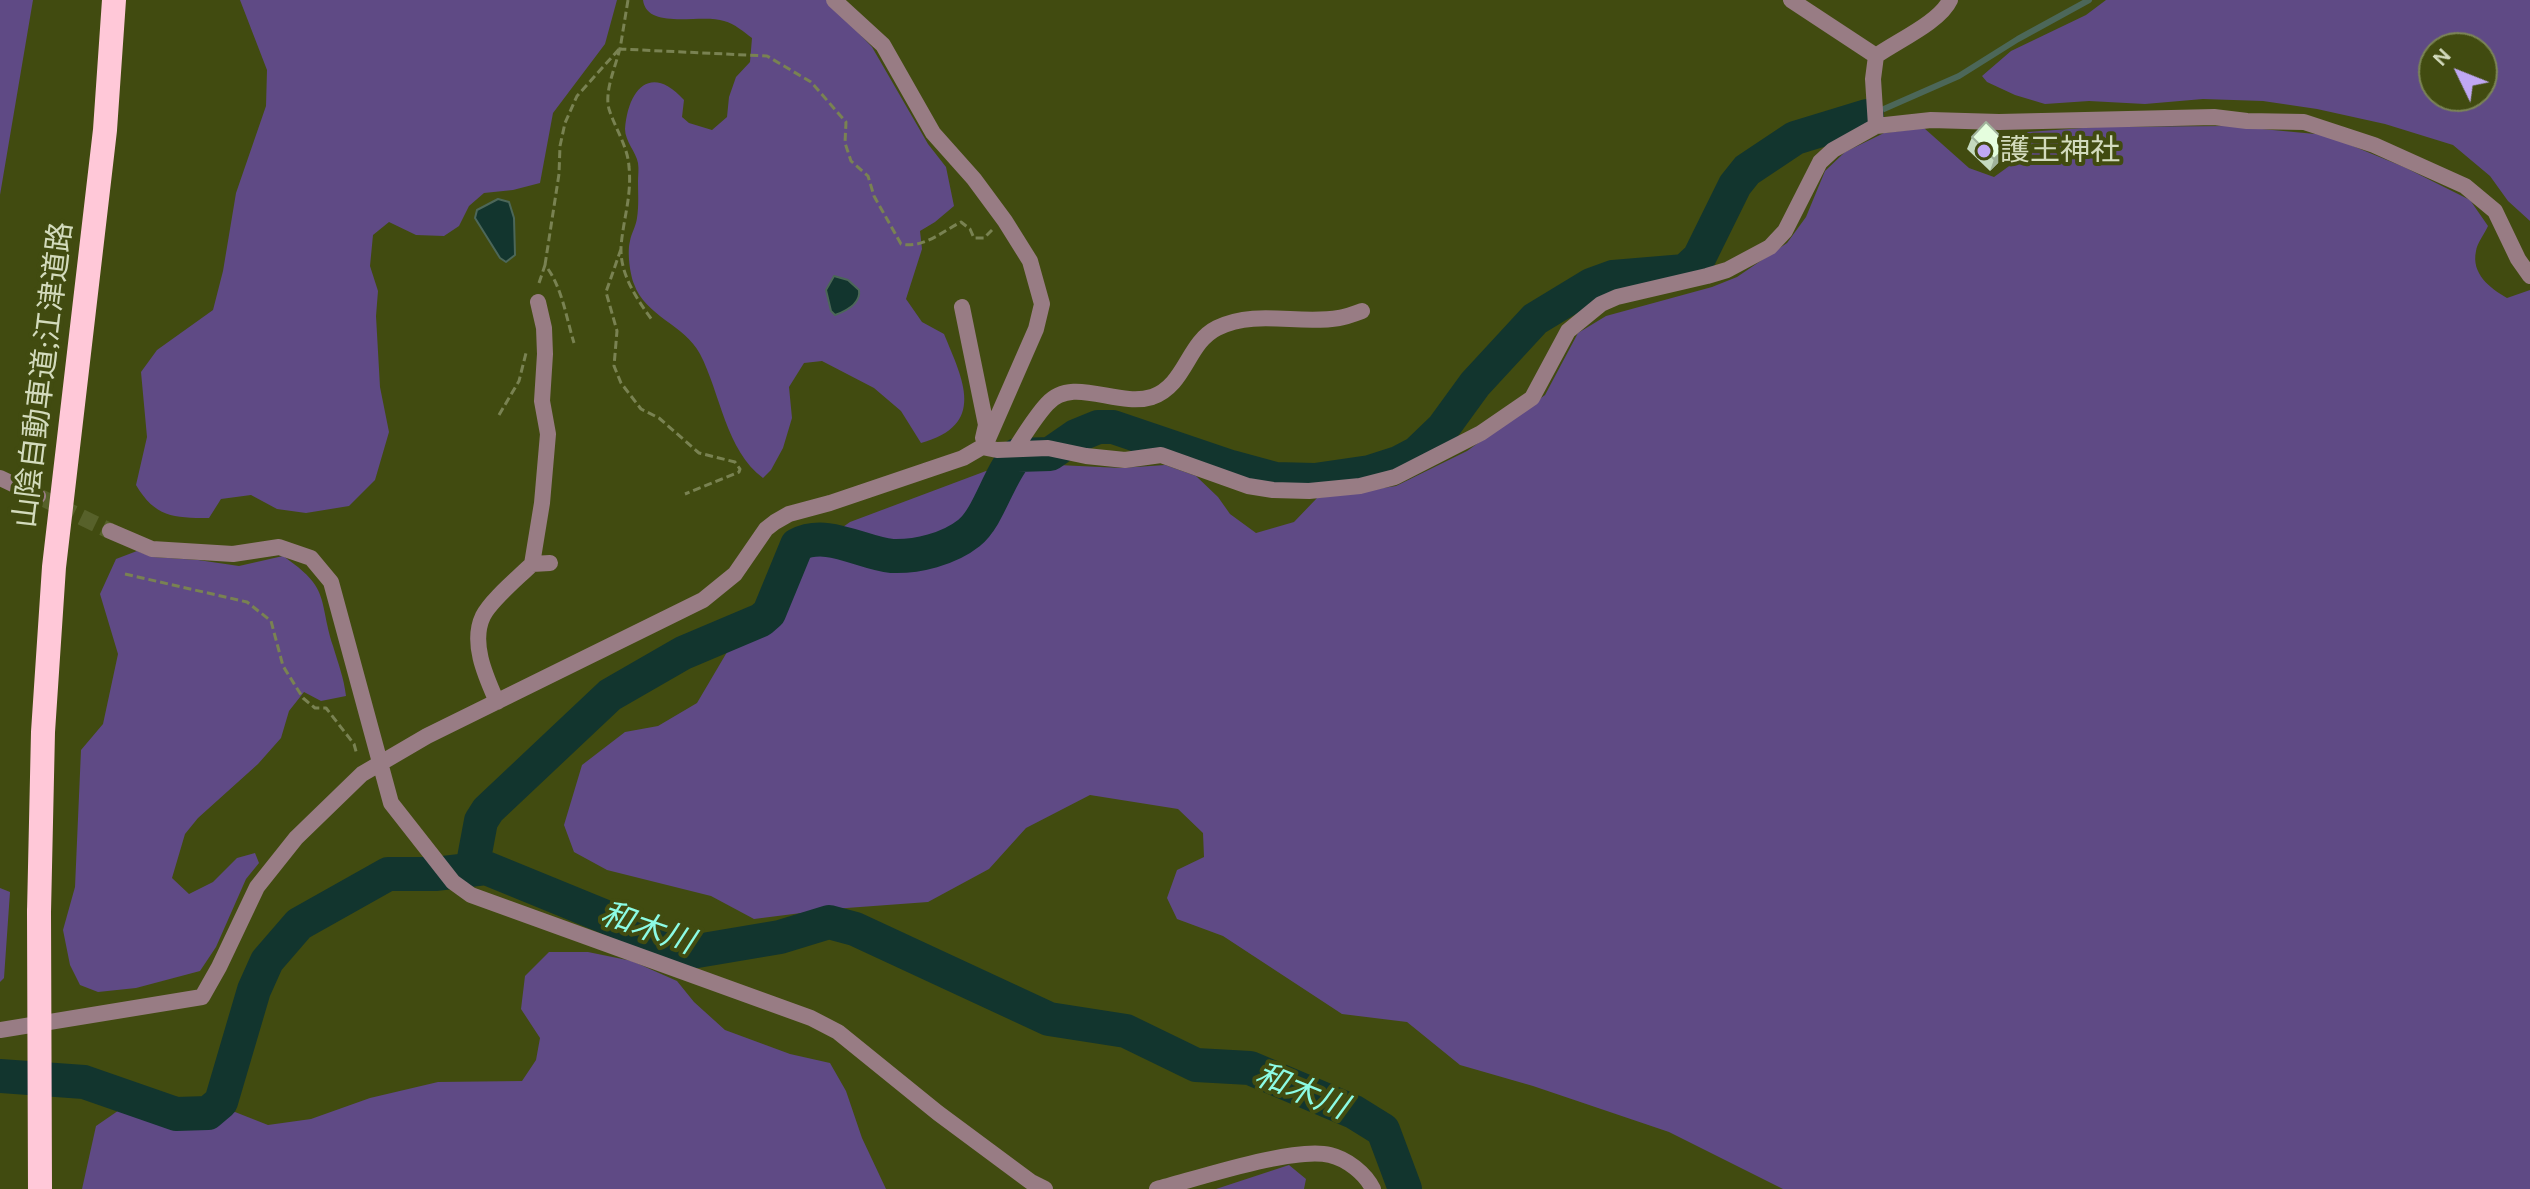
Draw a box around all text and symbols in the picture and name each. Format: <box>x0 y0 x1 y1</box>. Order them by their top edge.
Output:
north arrow <box>2418 32 2498 112</box>
text: N <box>2427 42 2457 72</box>
place label: 護王神社 <box>2000 133 2120 169</box>
marker: 護王神社 <box>1975 142 1993 160</box>
street label: 山陰自動車道;江津道路 <box>7 220 81 530</box>
water label: 和木川 <box>595 895 699 963</box>
water label: 和木川 <box>1249 1056 1353 1128</box>

